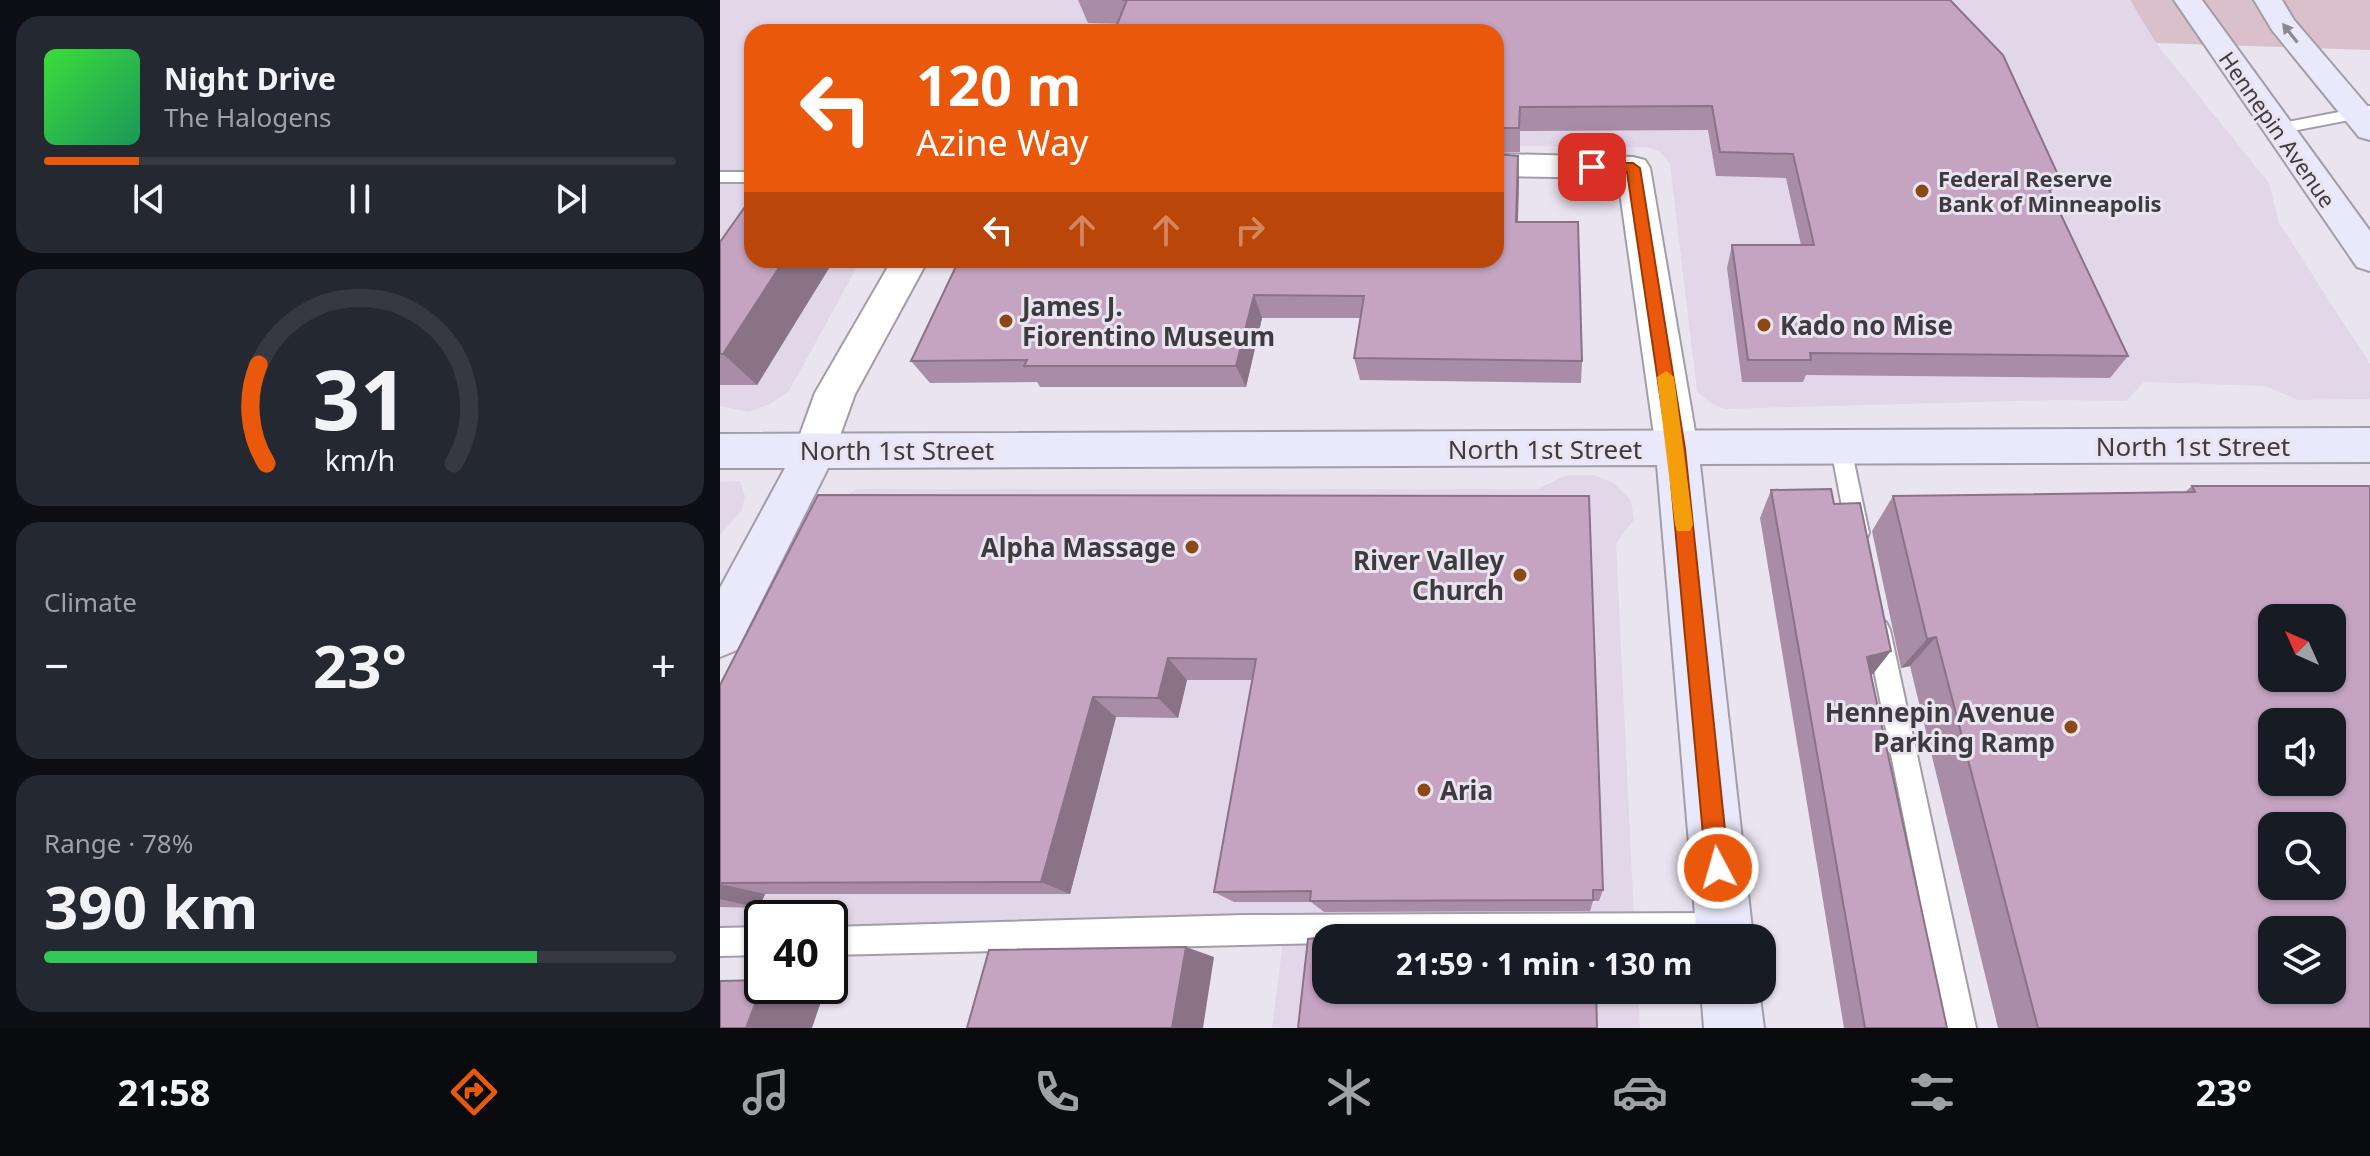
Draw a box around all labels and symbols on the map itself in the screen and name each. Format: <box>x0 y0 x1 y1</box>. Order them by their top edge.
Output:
one-way arrow <box>2282 23 2299 43</box>
street label: Hennepin Avenue <box>2213 45 2343 213</box>
pin <box>1558 133 1626 201</box>
place label: Federal Reserve Bank of Minneapolis <box>1938 163 2162 218</box>
marker: Federal Reserve Bank of Minneapolis <box>1913 182 1931 200</box>
place label: James J. Fiorentino Museum <box>1020 288 1275 354</box>
place label: Kado no Mise <box>1780 307 1953 343</box>
marker: James J. Fiorentino Museum <box>997 312 1015 330</box>
marker: Kado no Mise <box>1755 316 1773 334</box>
street label: North 1st Street <box>2096 428 2290 464</box>
street label: North 1st Street <box>1448 431 1642 467</box>
street label: North 1st Street <box>800 432 994 468</box>
place label: Alpha Massage <box>981 529 1176 565</box>
marker: Alpha Massage <box>1183 538 1201 556</box>
place label: River Valley Church <box>1353 542 1504 608</box>
marker: River Valley Church <box>1511 566 1529 584</box>
north arrow <box>2258 604 2346 692</box>
place label: Hennepin Avenue Parking Ramp <box>1825 694 2055 760</box>
marker: Hennepin Avenue Parking Ramp <box>2062 718 2080 736</box>
place label: Aria <box>1440 772 1493 808</box>
marker: Aria <box>1415 781 1433 799</box>
position arrow <box>1676 826 1760 910</box>
speed limit sign: 40 <box>744 900 848 1004</box>

